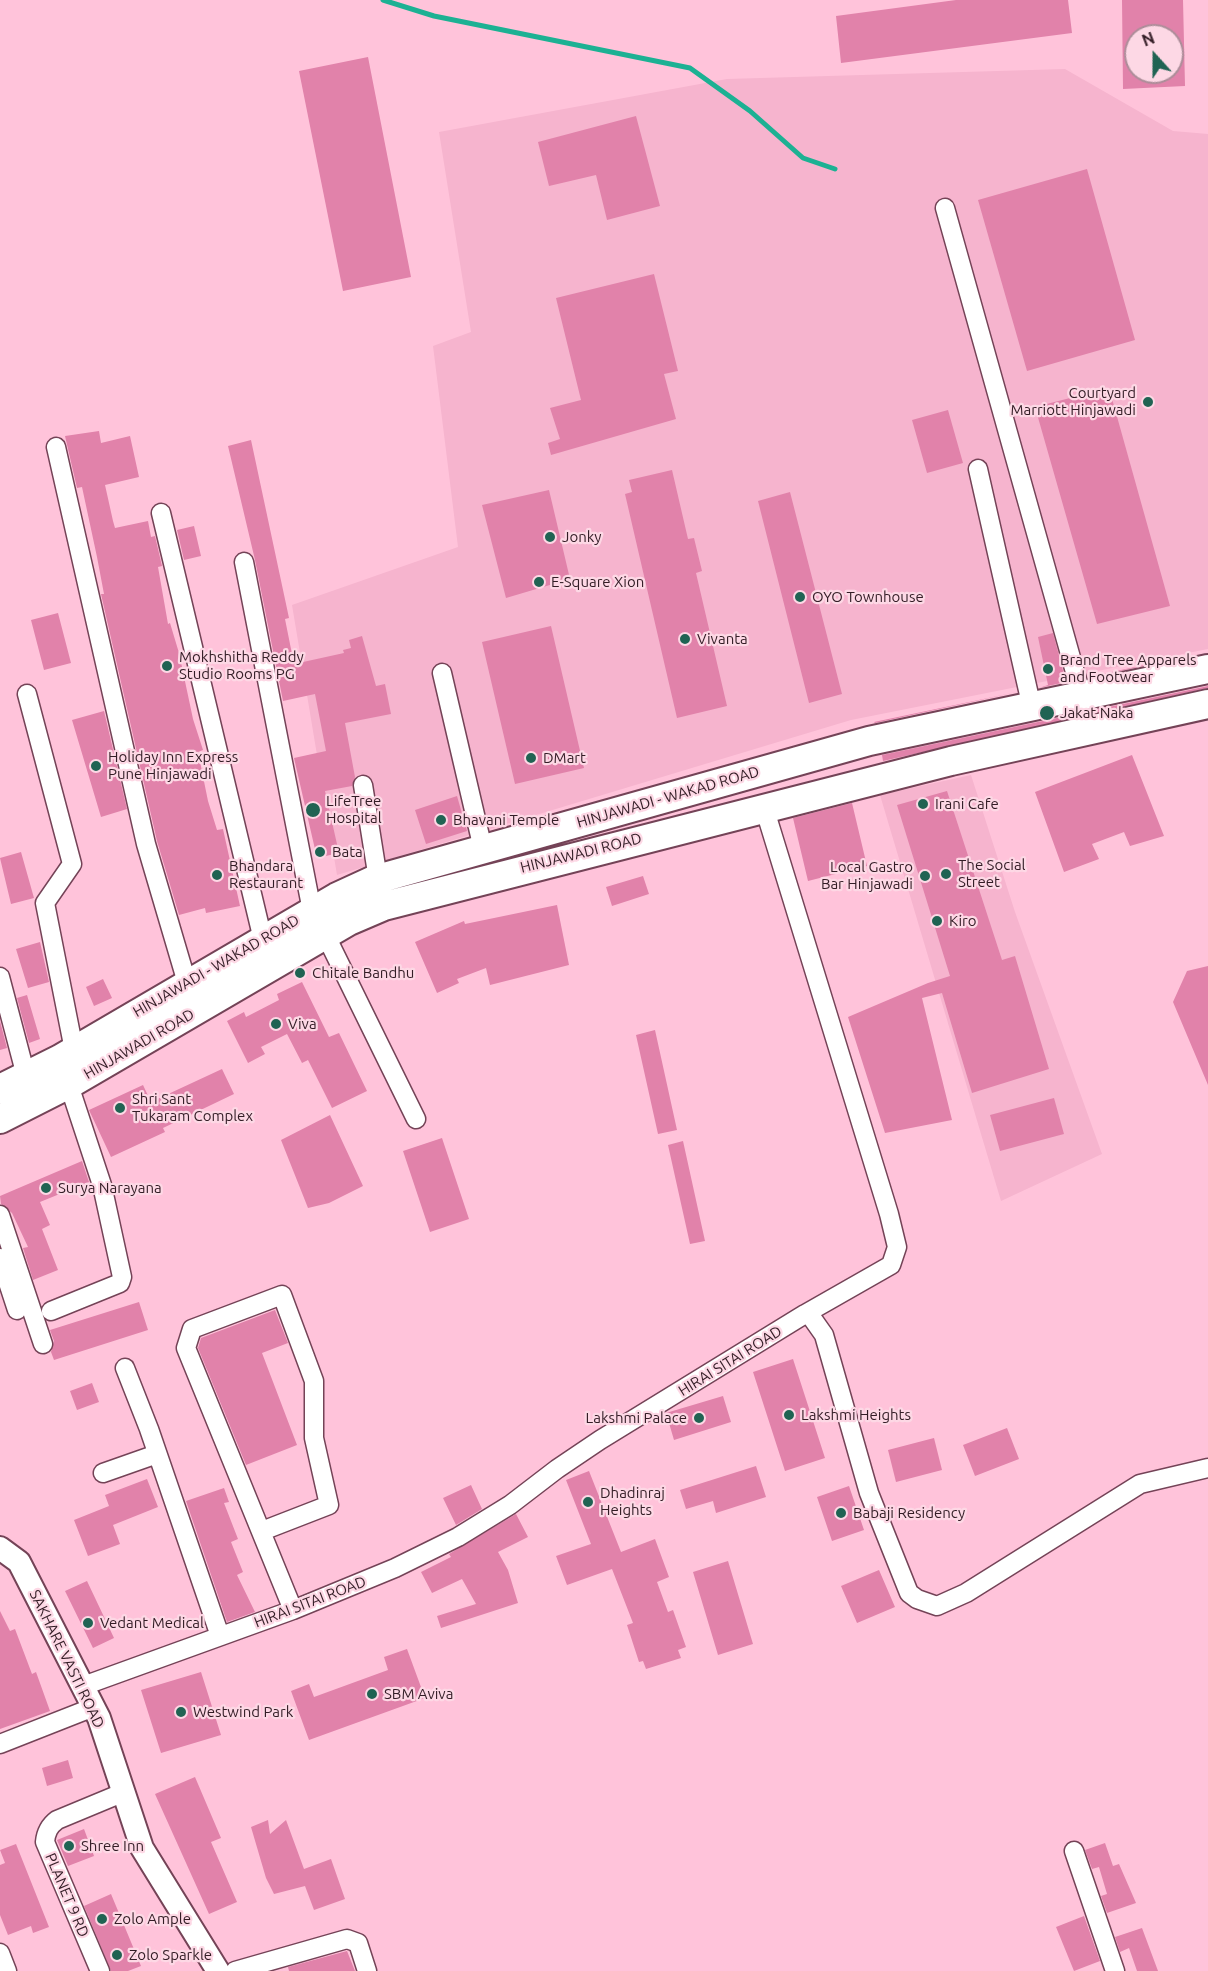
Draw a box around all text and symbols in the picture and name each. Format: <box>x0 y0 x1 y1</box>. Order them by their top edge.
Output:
north arrow <box>1124 24 1184 84</box>
text: N <box>1139 29 1157 50</box>
place label: Courtyard Marriott Hinjawadi <box>1010 384 1136 419</box>
marker: Courtyard Marriott Hinjawadi <box>1141 395 1155 409</box>
place label: Jonky <box>562 528 602 546</box>
marker: Jonky <box>543 530 557 544</box>
place label: E-Square Xion <box>551 573 644 591</box>
marker: E-Square Xion <box>532 575 546 589</box>
place label: OYO Townhouse <box>812 588 924 606</box>
marker: OYO Townhouse <box>793 590 807 604</box>
place label: Vivanta <box>697 630 748 648</box>
marker: Vivanta <box>678 632 692 646</box>
place label: Mokhshitha Reddy Studio Rooms PG <box>179 648 304 683</box>
place label: Brand Tree Apparels and Footwear <box>1060 651 1197 686</box>
marker: Mokhshitha Reddy Studio Rooms PG <box>160 659 174 673</box>
marker: Brand Tree Apparels and Footwear <box>1041 662 1055 676</box>
marker: Jakat Naka <box>1038 704 1056 722</box>
place label: Jakat Naka <box>1060 704 1133 722</box>
place label: Holiday Inn Express Pune Hinjawadi <box>108 748 238 783</box>
place label: DMart <box>543 749 586 767</box>
marker: DMart <box>524 751 538 765</box>
marker: Holiday Inn Express Pune Hinjawadi <box>89 759 103 773</box>
street label: HINJAWADI - WAKAD ROAD <box>575 762 761 832</box>
place label: LifeTree Hospital <box>326 792 382 827</box>
place label: Irani Cafe <box>935 795 999 813</box>
marker: Irani Cafe <box>916 797 930 811</box>
marker: LifeTree Hospital <box>304 801 322 819</box>
place label: Bhavani Temple <box>453 811 559 829</box>
marker: Bhavani Temple <box>434 813 448 827</box>
street label: HINJAWADI ROAD <box>518 829 644 877</box>
place label: Bata <box>332 843 363 861</box>
marker: Bata <box>313 845 327 859</box>
place label: The Social Street <box>958 856 1026 891</box>
place label: Bhandara Restaurant <box>229 857 303 892</box>
place label: Local Gastro Bar Hinjawadi <box>821 858 913 893</box>
marker: The Social Street <box>939 867 953 881</box>
marker: Bhandara Restaurant <box>210 868 224 882</box>
marker: Local Gastro Bar Hinjawadi <box>918 869 932 883</box>
street label: HINJAWADI - WAKAD ROAD <box>130 911 302 1021</box>
place label: Kiro <box>949 912 977 930</box>
marker: Kiro <box>930 914 944 928</box>
place label: Chitale Bandhu <box>312 964 414 982</box>
marker: Chitale Bandhu <box>293 966 307 980</box>
street label: HINJAWADI ROAD <box>81 1005 197 1083</box>
place label: Viva <box>288 1015 317 1033</box>
marker: Viva <box>269 1017 283 1031</box>
place label: Shri Sant Tukaram Complex <box>132 1090 253 1125</box>
marker: Shri Sant Tukaram Complex <box>113 1101 127 1115</box>
place label: Surya Narayana <box>58 1179 162 1197</box>
marker: Surya Narayana <box>39 1181 53 1195</box>
street label: HIRAI SITAI ROAD <box>675 1322 785 1400</box>
place label: Lakshmi Heights <box>801 1406 911 1424</box>
marker: Lakshmi Heights <box>782 1408 796 1422</box>
place label: Lakshmi Palace <box>586 1409 687 1427</box>
marker: Lakshmi Palace <box>692 1411 706 1425</box>
place label: Dhadinraj Heights <box>600 1484 665 1519</box>
marker: Dhadinraj Heights <box>581 1495 595 1509</box>
place label: Babaji Residency <box>853 1504 965 1522</box>
marker: Babaji Residency <box>834 1506 848 1520</box>
street label: HIRAI SITAI ROAD <box>251 1572 369 1632</box>
street label: SAKHARE VASTI ROAD <box>26 1587 108 1731</box>
place label: Vedant Medical <box>100 1614 204 1632</box>
marker: Vedant Medical <box>81 1616 95 1630</box>
place label: SBM Aviva <box>384 1685 453 1703</box>
marker: SBM Aviva <box>365 1687 379 1701</box>
place label: Westwind Park <box>193 1703 293 1721</box>
marker: Westwind Park <box>174 1705 188 1719</box>
place label: Shree Inn <box>81 1837 144 1855</box>
marker: Shree Inn <box>62 1839 76 1853</box>
street label: PLANET 9 RD <box>41 1850 93 1940</box>
place label: Zolo Ample <box>114 1910 191 1928</box>
marker: Zolo Ample <box>95 1912 109 1926</box>
place label: Zolo Sparkle <box>129 1946 212 1964</box>
marker: Zolo Sparkle <box>110 1948 124 1962</box>

